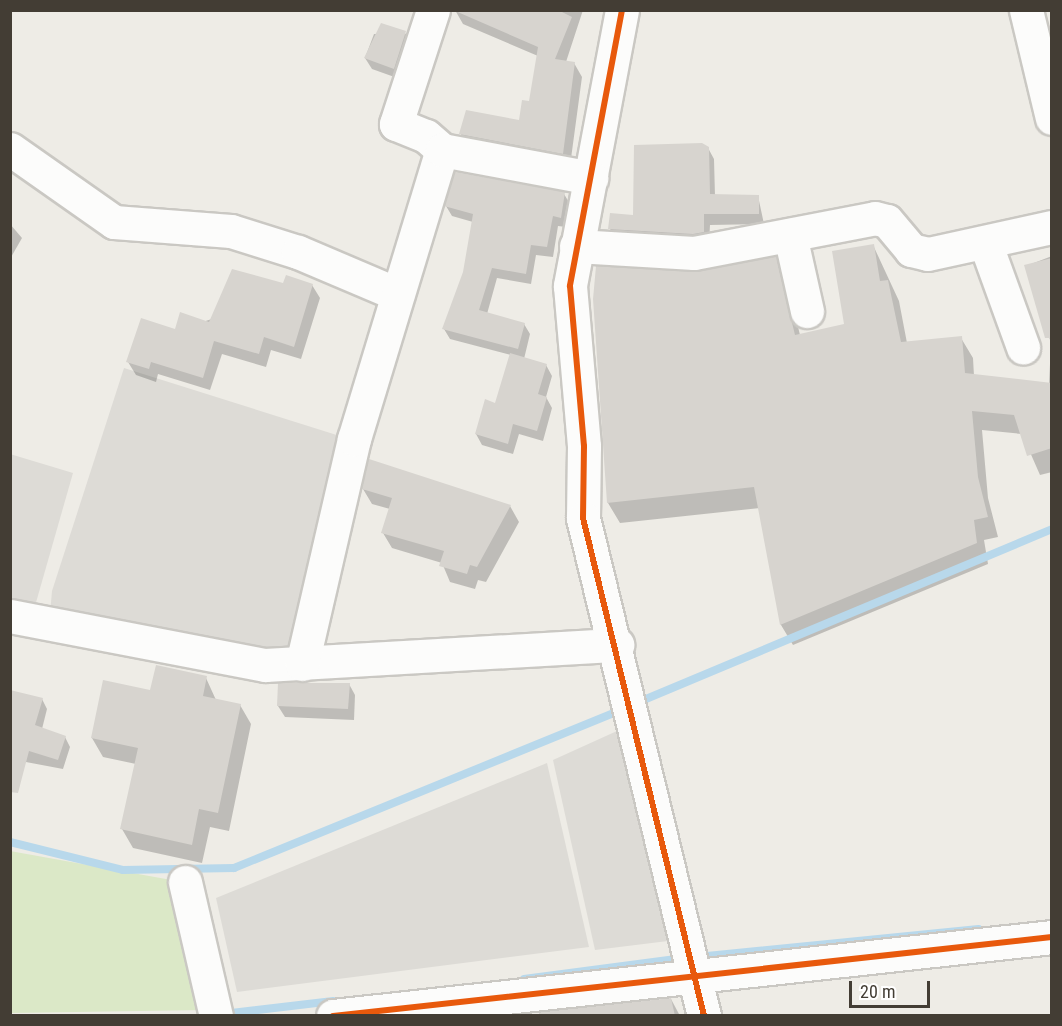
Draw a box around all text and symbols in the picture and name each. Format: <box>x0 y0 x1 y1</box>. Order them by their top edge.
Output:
scale bar <box>852 969 933 1007</box>
text: 20 m <box>860 981 895 1002</box>

